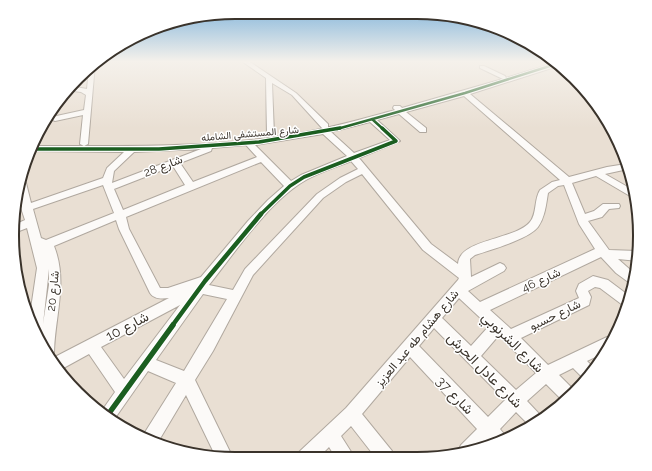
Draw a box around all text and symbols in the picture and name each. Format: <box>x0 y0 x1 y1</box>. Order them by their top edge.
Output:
street label: شارع المستشفى الشامله <box>201 124 300 144</box>
street label: شارع 28 <box>142 152 185 182</box>
street label: شارع 46 <box>519 265 563 297</box>
street label: شارع 20 <box>44 270 64 312</box>
street label: شارع هشام طه عبد العزيز <box>372 287 463 391</box>
street label: شارع حسبو <box>527 297 584 335</box>
street label: شارع 10 <box>103 308 153 347</box>
street label: شارع الشرنوبي <box>476 308 547 378</box>
street label: شارع عادل الحرش <box>442 329 526 413</box>
street label: شارع 37 <box>431 373 477 419</box>

